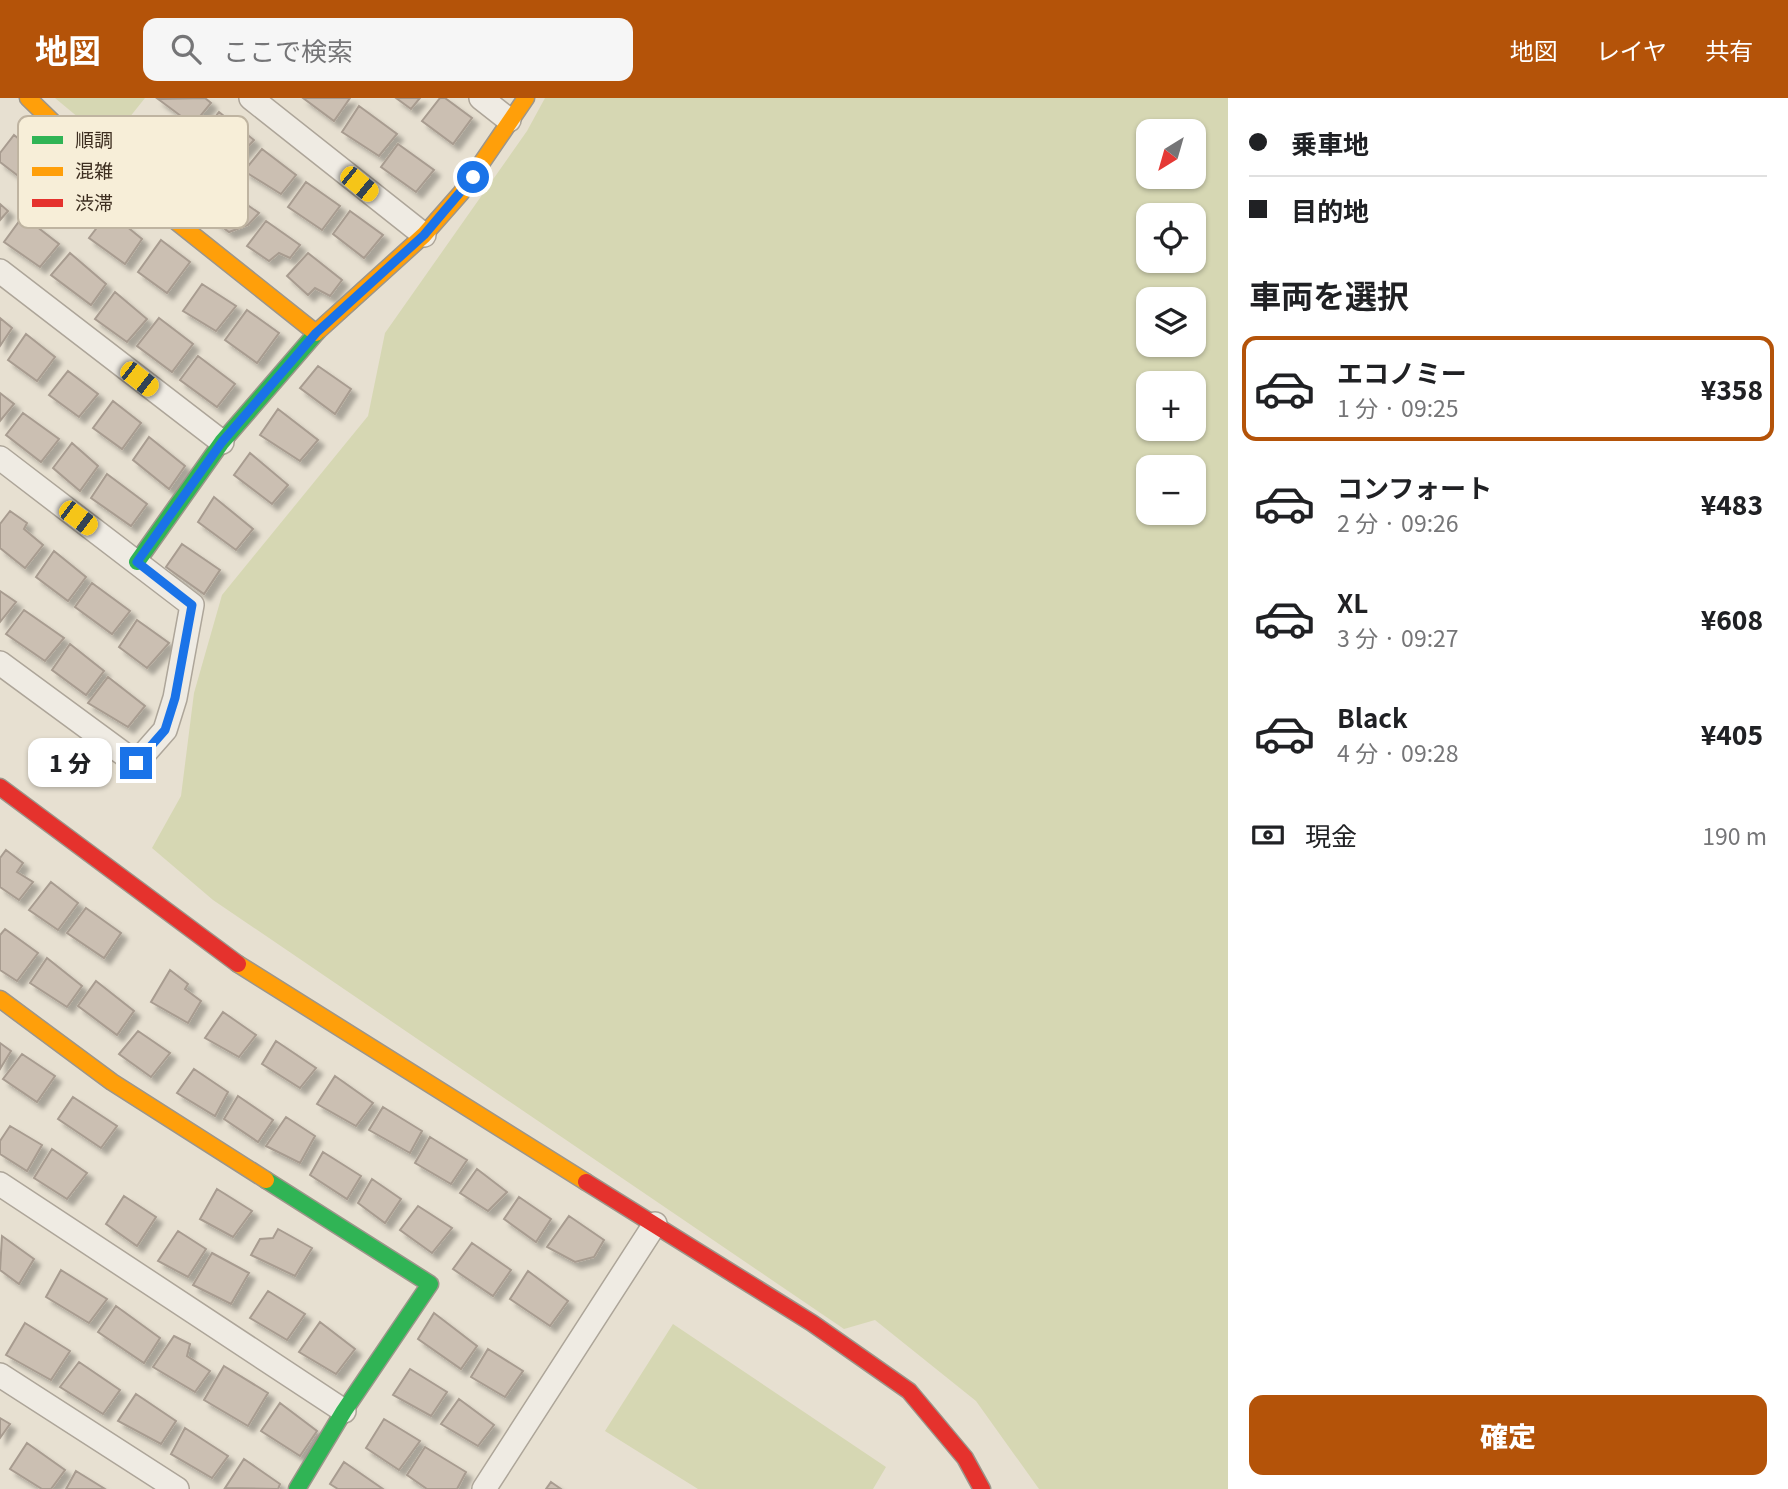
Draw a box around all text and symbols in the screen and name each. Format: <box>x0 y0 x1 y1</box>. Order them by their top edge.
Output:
search box <box>143 18 633 81</box>
text: 地図 <box>35 25 101 73</box>
icon: search <box>167 30 205 68</box>
text: ここで検索 <box>223 31 353 68</box>
text: 地図 <box>1510 32 1558 67</box>
text: レイヤ <box>1596 32 1667 67</box>
text: 共有 <box>1705 32 1753 67</box>
legend <box>18 116 248 228</box>
north arrow <box>1136 119 1206 189</box>
map controls <box>1136 119 1206 525</box>
text: 乗車地 <box>1291 124 1369 161</box>
text: 順調 <box>75 125 113 152</box>
text: 混雑 <box>75 156 113 183</box>
route start <box>457 161 489 193</box>
car <box>337 163 382 205</box>
text: 渋滞 <box>75 188 113 215</box>
text: 目的地 <box>1291 191 1369 228</box>
button: locate <box>1136 203 1206 273</box>
text: 車両を選択 <box>1249 271 1409 317</box>
button: layers <box>1136 287 1206 357</box>
text: エコノミー <box>1337 353 1467 390</box>
icon: car <box>1253 357 1316 420</box>
car <box>116 358 163 400</box>
text: ¥358 <box>1701 370 1763 407</box>
button: + <box>1136 371 1206 441</box>
text: 1 分 · 09:25 <box>1337 390 1459 424</box>
button: − <box>1136 455 1206 525</box>
text: コンフォート <box>1337 468 1492 505</box>
icon: car <box>1253 472 1316 535</box>
text: ¥483 <box>1701 485 1763 522</box>
car <box>55 497 102 539</box>
text: 2 分 · 09:26 <box>1337 505 1459 539</box>
text: XL <box>1337 583 1368 620</box>
icon: car <box>1253 587 1316 650</box>
text: ¥608 <box>1701 600 1763 637</box>
text: 3 分 · 09:27 <box>1337 620 1459 654</box>
text: Black <box>1337 698 1408 735</box>
icon: car <box>1253 702 1316 765</box>
text: ¥405 <box>1701 715 1763 752</box>
text: 4 分 · 09:28 <box>1337 735 1459 769</box>
callout: 1 分 <box>27 738 111 788</box>
text: 1 分 <box>49 745 91 779</box>
route end <box>120 747 152 779</box>
icon: cash <box>1249 816 1287 854</box>
text: 現金 <box>1305 816 1357 853</box>
text: 190 m <box>1702 818 1767 852</box>
button: 確定 <box>1249 1395 1767 1475</box>

